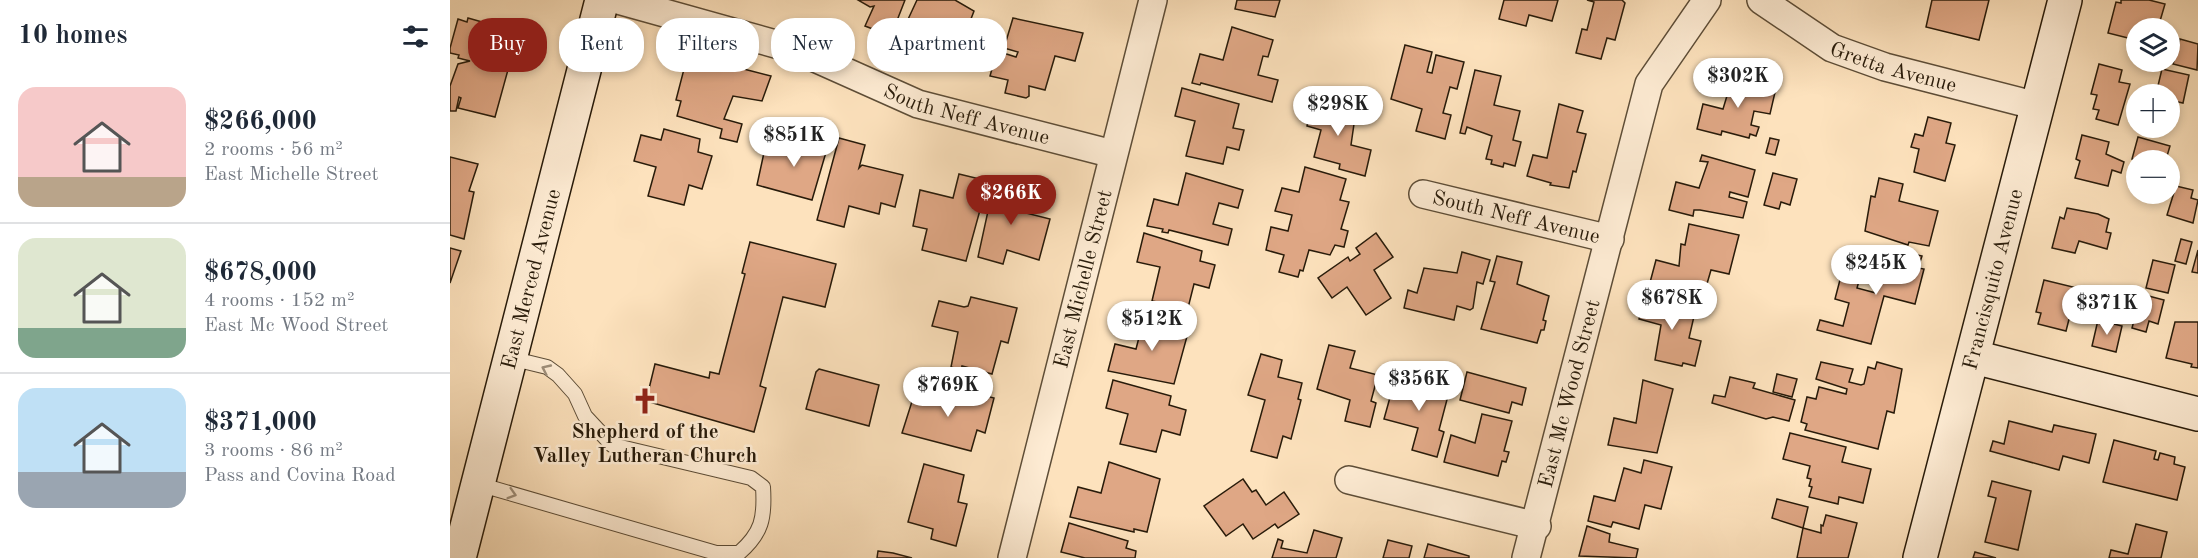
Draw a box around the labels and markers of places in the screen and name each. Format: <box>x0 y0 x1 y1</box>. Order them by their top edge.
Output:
pin: $302K <box>1696 58 1780 109</box>
pin: $298K <box>1296 86 1380 137</box>
pin: $851K <box>752 117 836 168</box>
pin: $266K <box>969 175 1053 226</box>
pin: $245K <box>1834 245 1918 296</box>
pin: $678K <box>1630 280 1714 331</box>
pin: $371K <box>2065 285 2149 336</box>
pin: $512K <box>1110 301 1194 352</box>
pin: $356K <box>1377 361 1461 412</box>
pin: $769K <box>906 367 990 418</box>
church icon: Shepherd of the Valley Lutheran Church <box>630 386 660 416</box>
place label: Shepherd of the Valley Lutheran Church <box>533 422 758 467</box>

